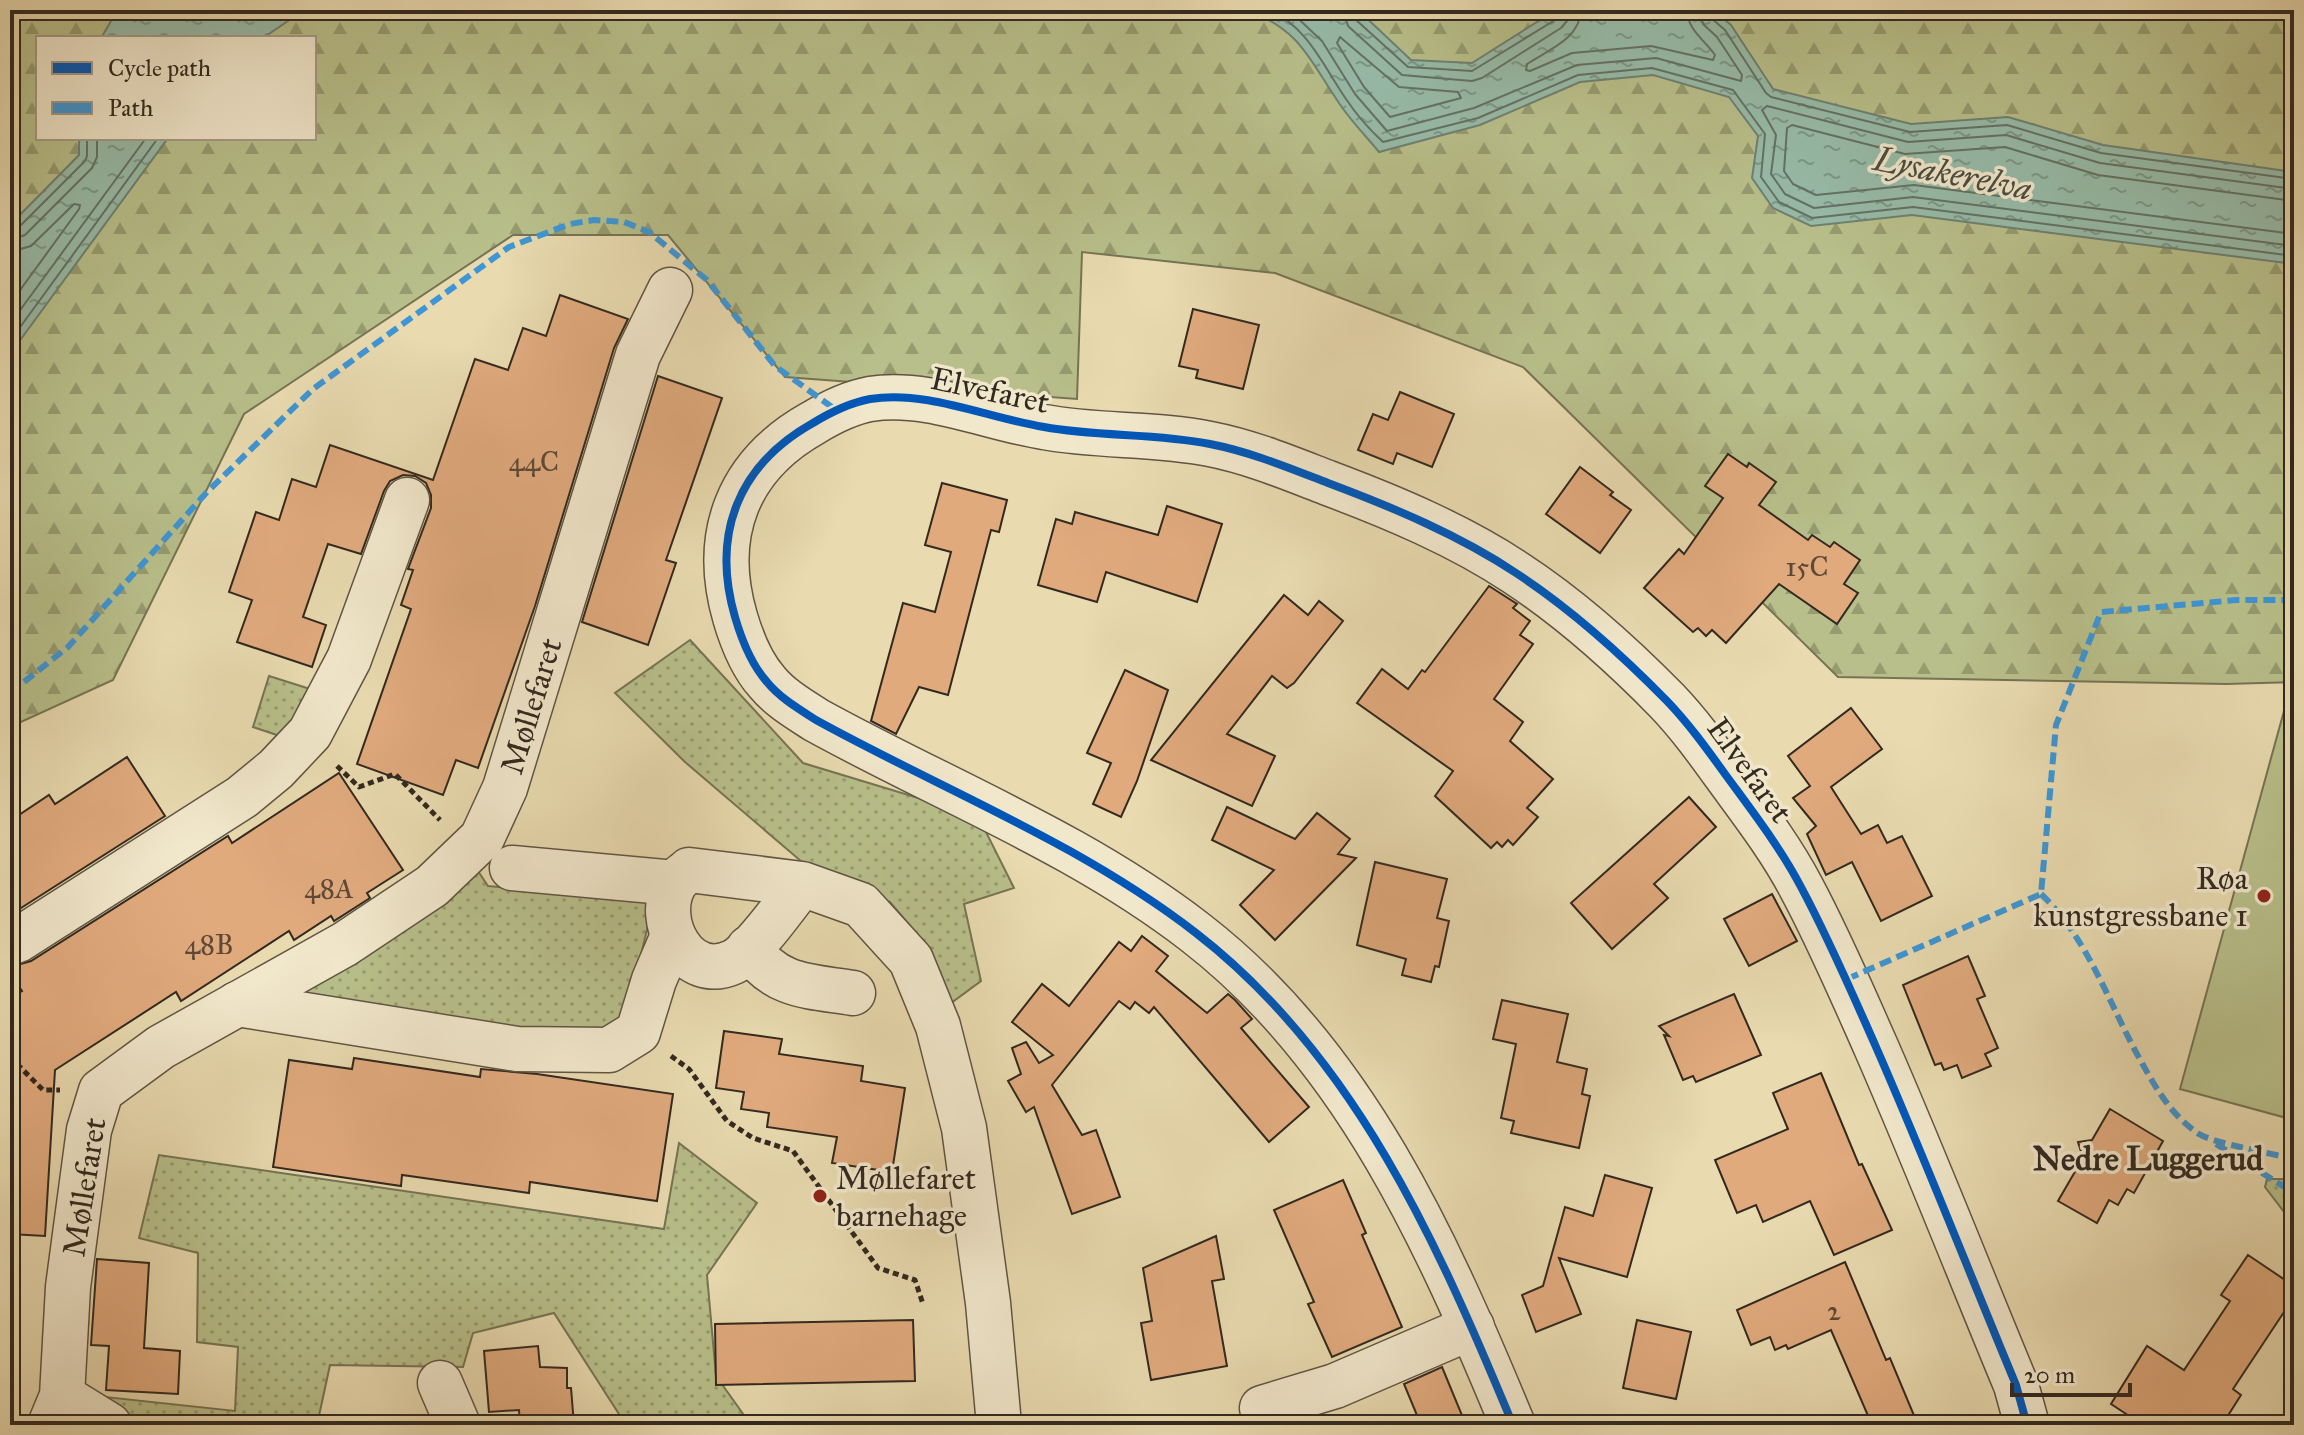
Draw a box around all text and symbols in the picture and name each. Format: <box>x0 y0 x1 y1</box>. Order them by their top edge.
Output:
legend <box>36 36 316 140</box>
text: Cycle path <box>108 53 211 83</box>
text: Path <box>108 93 153 123</box>
water label: Lysakerelva <box>1868 138 2035 209</box>
street label: Elvefaret <box>927 359 1053 422</box>
house number: 44C <box>509 444 559 479</box>
house number: 15C <box>1786 549 1828 584</box>
street label: Møllefaret <box>492 633 571 779</box>
street label: Elvefaret <box>1698 710 1801 830</box>
place label: Røa kunstgressbane 1 <box>2033 859 2248 935</box>
house number: 48A <box>304 871 354 906</box>
marker: Røa kunstgressbane 1 <box>2255 887 2273 905</box>
house number: 48B <box>185 927 234 962</box>
street label: Møllefaret <box>54 1115 115 1259</box>
district label: Nedre Luggerud <box>2033 1138 2264 1179</box>
place label: Møllefaret barnehage <box>836 1159 976 1235</box>
marker: Møllefaret barnehage <box>811 1187 829 1205</box>
house number: 2 <box>1827 1293 1841 1328</box>
scale bar <box>2012 1347 2130 1397</box>
text: 20 m <box>2024 1360 2075 1390</box>

